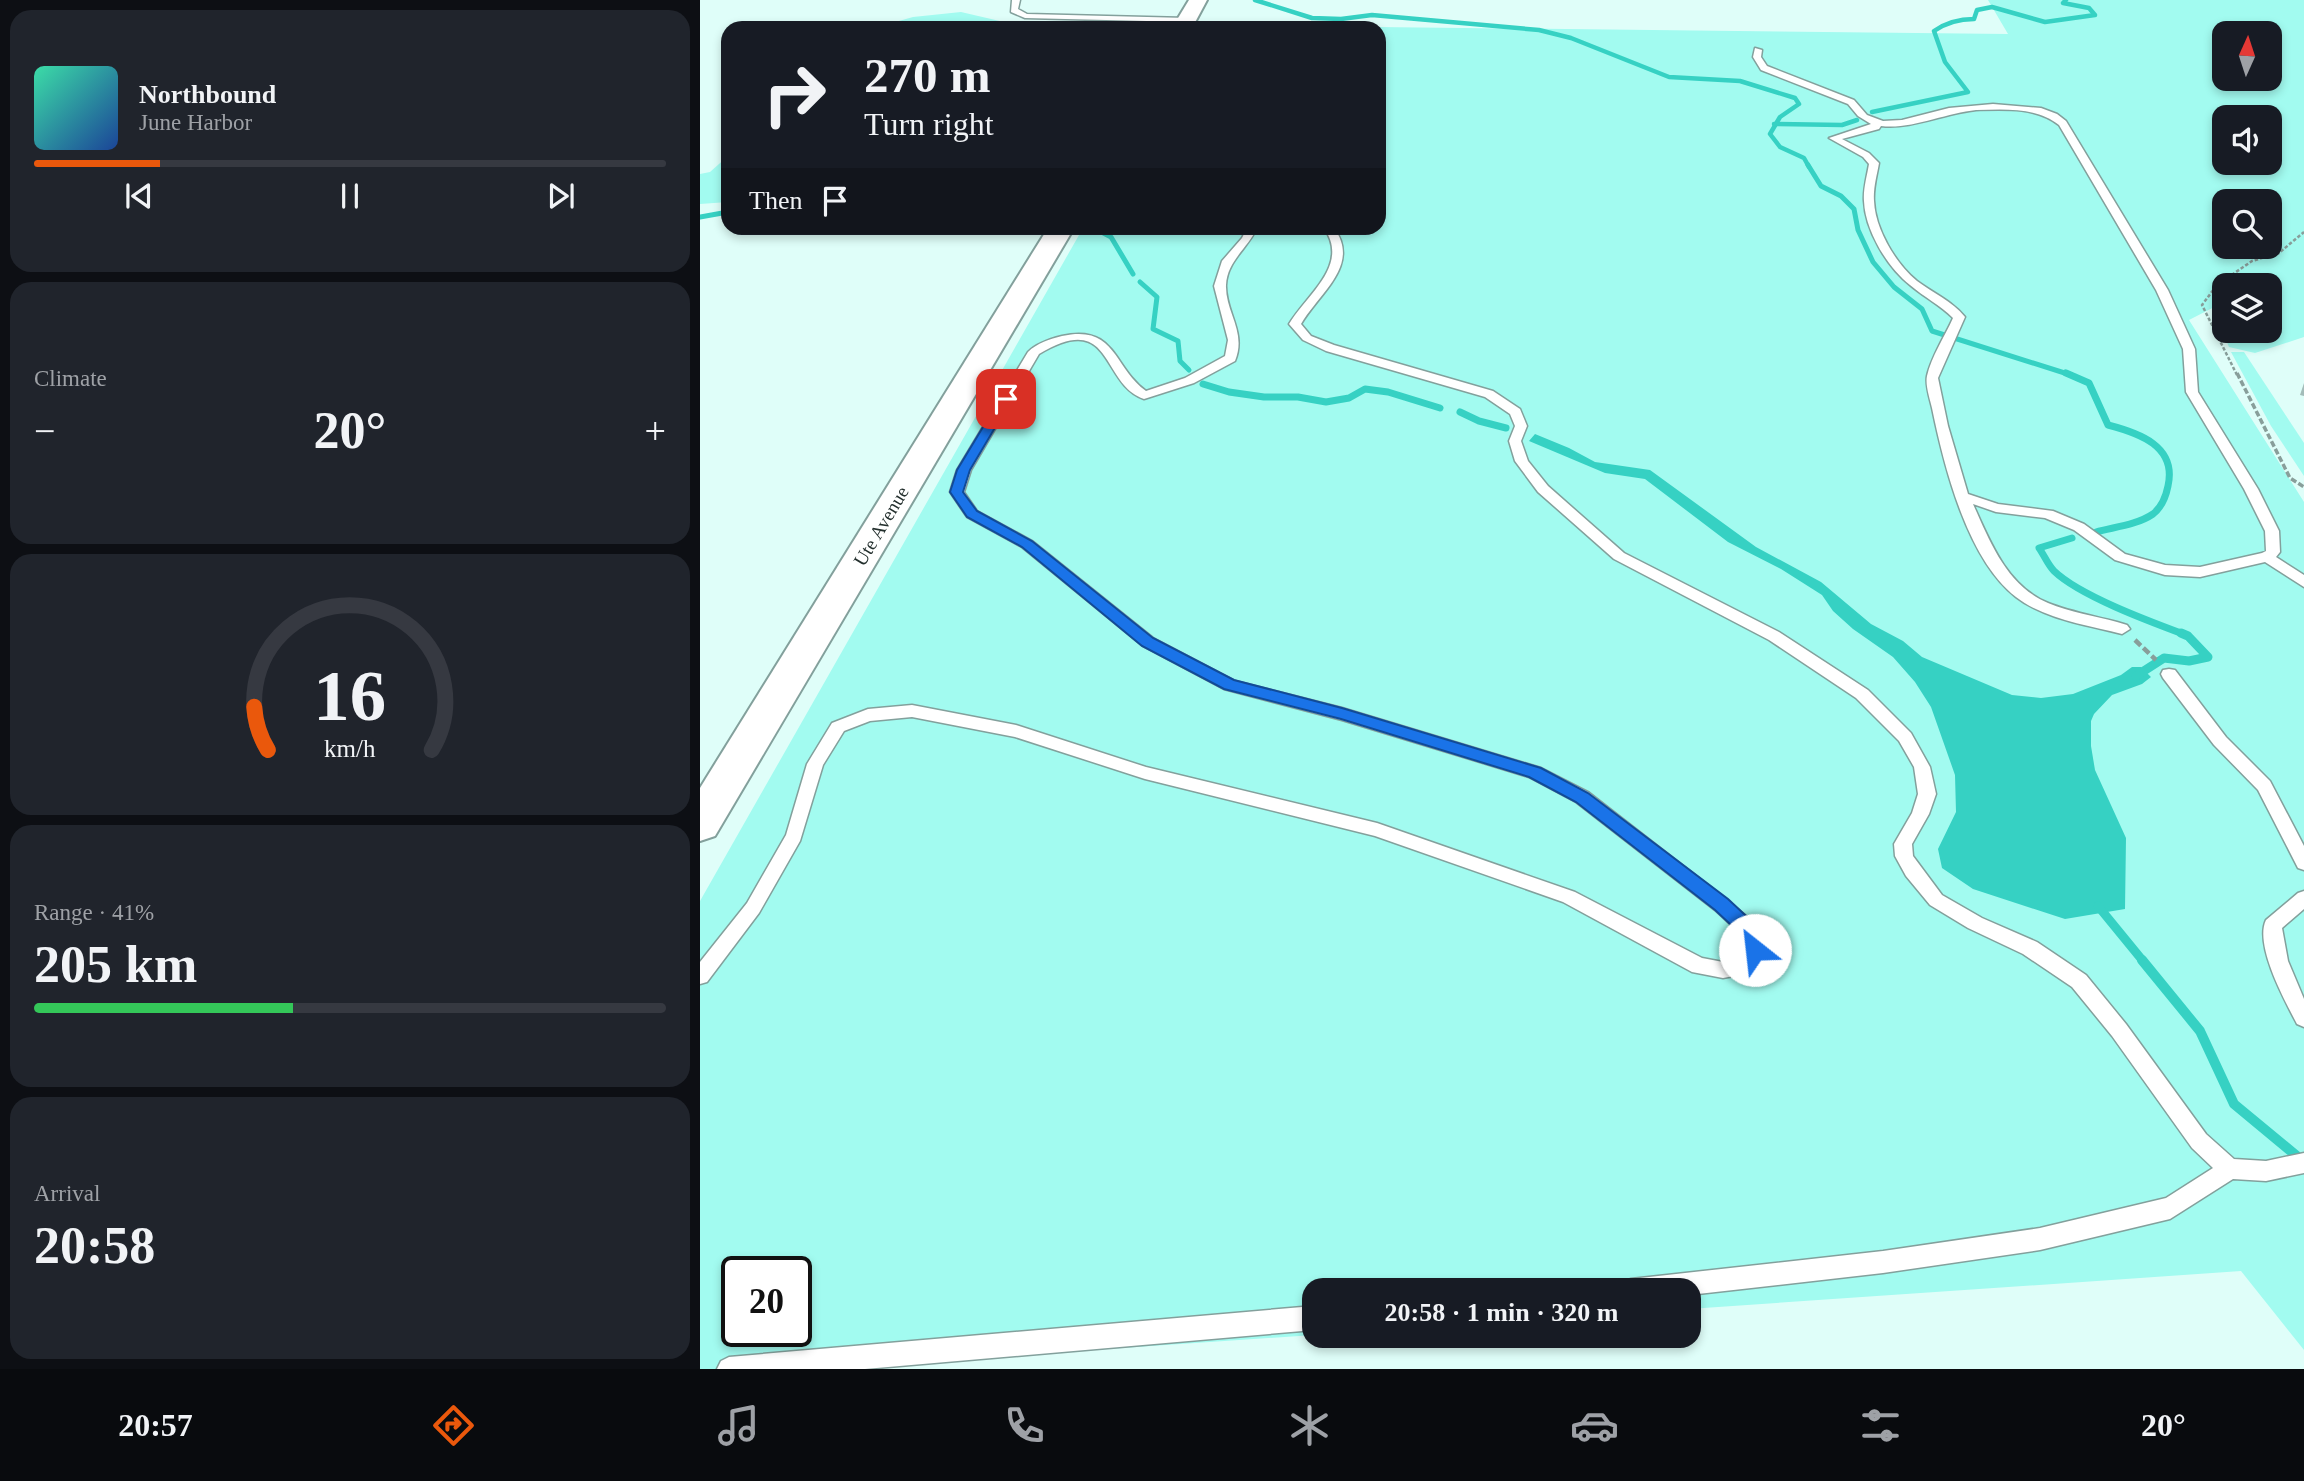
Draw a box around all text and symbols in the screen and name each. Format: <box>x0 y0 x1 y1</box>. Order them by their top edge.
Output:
north arrow <box>2212 21 2282 91</box>
map controls <box>2212 21 2282 343</box>
text: 270 m <box>864 48 991 103</box>
icon: right <box>749 49 840 140</box>
text: Northbound <box>139 80 276 109</box>
button: sound <box>2212 105 2282 175</box>
text: Turn right <box>864 106 994 142</box>
text: June Harbor <box>139 110 252 135</box>
icon: previous <box>120 177 158 215</box>
icon: pause <box>331 177 369 215</box>
icon: next <box>542 177 580 215</box>
icon: arrive <box>816 182 854 220</box>
text: Then <box>749 186 802 215</box>
button: search <box>2212 189 2282 259</box>
button: layers <box>2212 273 2282 343</box>
text: Climate <box>34 366 107 391</box>
pin <box>976 369 1036 429</box>
icon: arrive <box>987 380 1025 418</box>
text: 20° <box>314 402 386 459</box>
text: − <box>34 410 55 452</box>
text: + <box>645 410 666 452</box>
street label: Ute Avenue <box>849 483 913 569</box>
text: 16 <box>314 656 386 737</box>
text: km/h <box>324 735 376 762</box>
text: Range · 41% <box>34 900 154 925</box>
position arrow <box>1718 913 1792 987</box>
text: 205 km <box>34 936 197 993</box>
text: Arrival <box>34 1181 100 1206</box>
text: 20:58 <box>34 1217 155 1274</box>
speed limit sign: 20 <box>721 1256 812 1347</box>
text: 20:58 · 1 min · 320 m <box>1385 1298 1619 1327</box>
icon: directions <box>429 1401 478 1450</box>
icon: music <box>714 1401 763 1450</box>
icon: phone <box>1000 1401 1049 1450</box>
icon: climate <box>1285 1401 1334 1450</box>
icon: car <box>1570 1401 1619 1450</box>
icon: filters <box>1856 1401 1905 1450</box>
text: 20:57 <box>118 1407 193 1443</box>
text: 20° <box>2141 1407 2186 1443</box>

